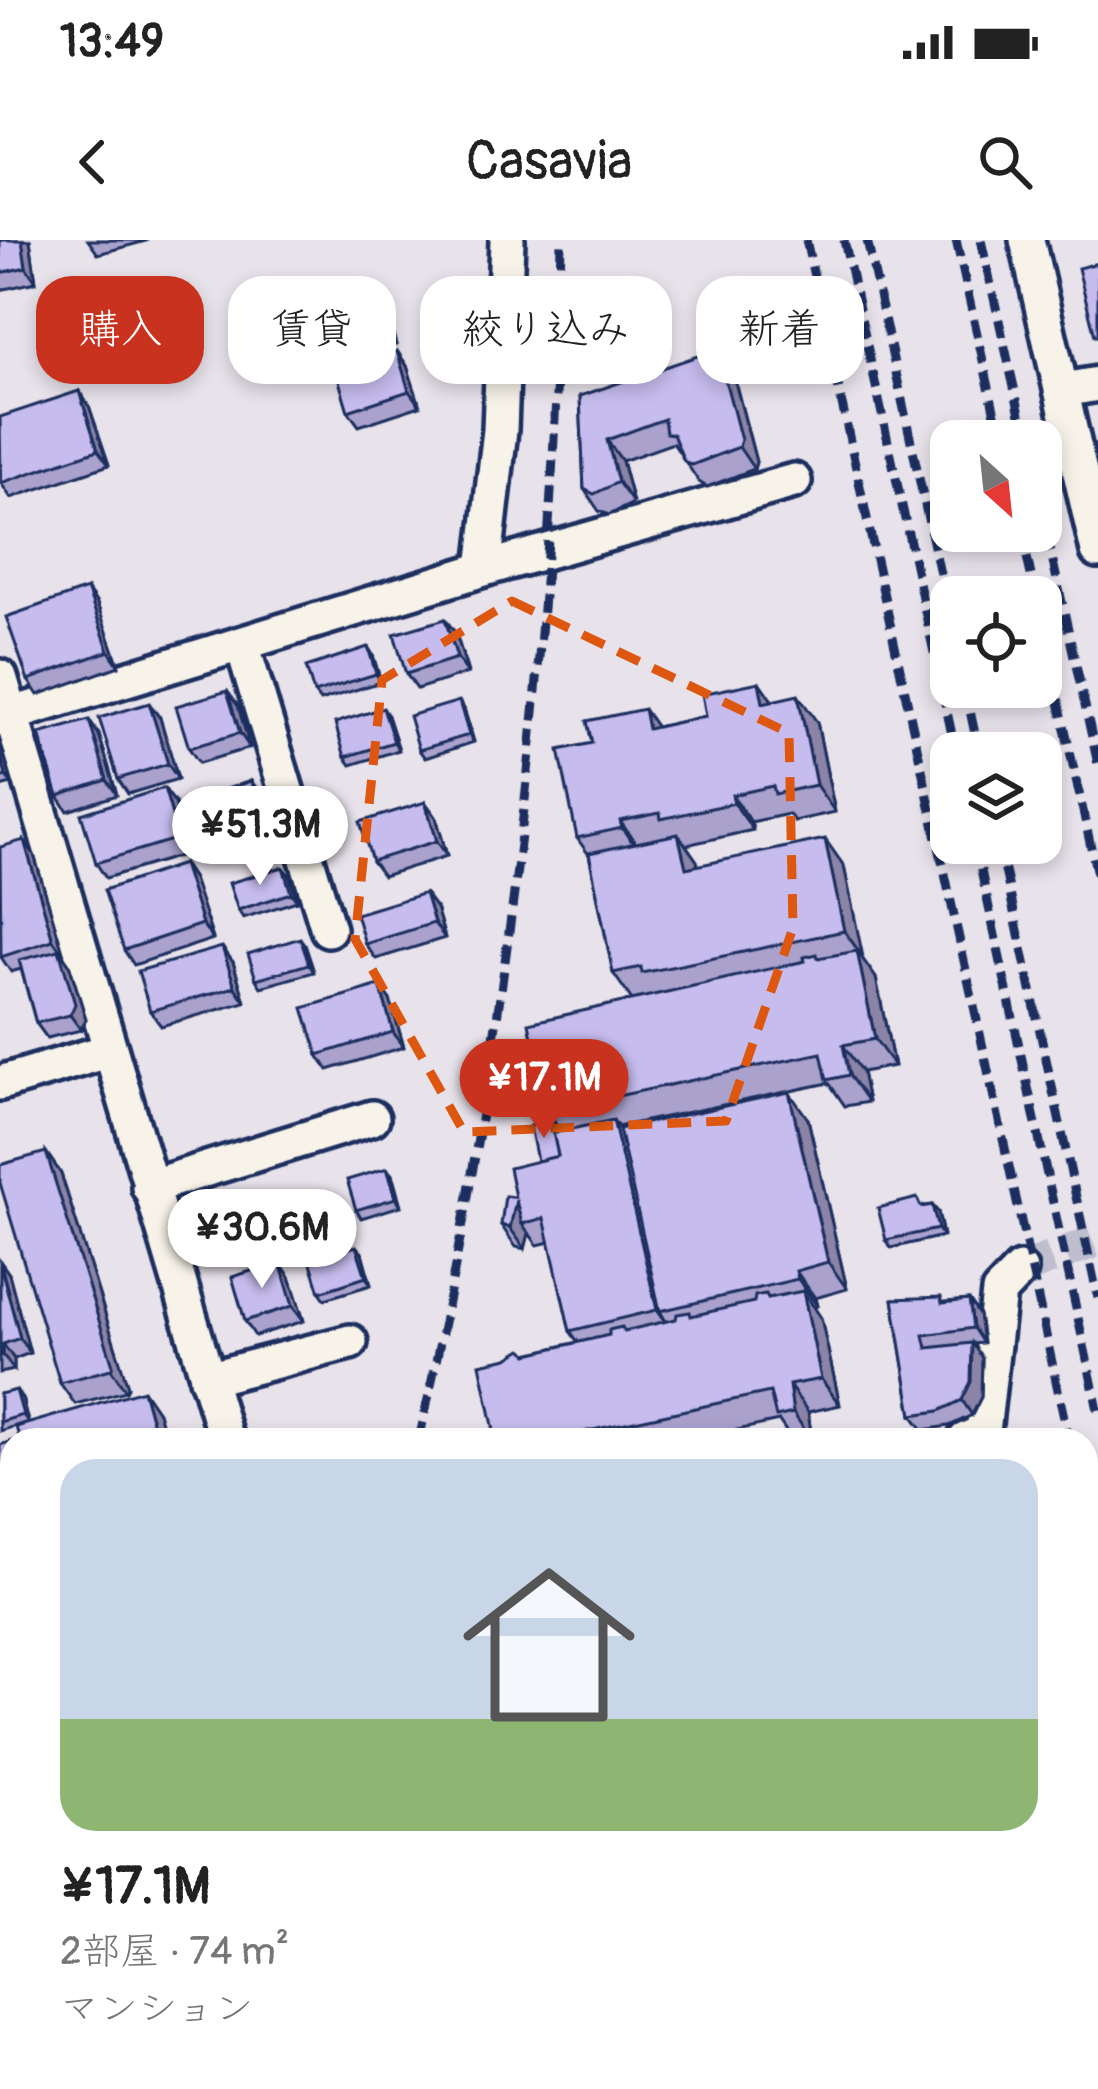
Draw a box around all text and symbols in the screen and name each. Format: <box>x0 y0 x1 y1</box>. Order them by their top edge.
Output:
text: 13:49 <box>60 14 164 70</box>
text: Casavia <box>466 128 632 196</box>
icon: back <box>60 129 126 195</box>
icon: search <box>972 129 1038 195</box>
chip: 購入 <box>36 276 204 384</box>
chip: 賃貸 <box>228 276 396 384</box>
chip: 絞り込み <box>420 276 672 384</box>
chip: 新着 <box>696 276 864 384</box>
north arrow <box>930 420 1062 552</box>
map controls <box>930 420 1062 864</box>
button: locate <box>930 576 1062 708</box>
button: layers <box>930 732 1062 864</box>
pin: ¥51.3M <box>162 786 358 888</box>
text: ¥51.3M <box>199 800 321 849</box>
pin: ¥17.1M <box>446 1039 642 1141</box>
text: ¥17.1M <box>487 1053 601 1102</box>
pin: ¥30.6M <box>164 1189 360 1291</box>
text: ¥30.6M <box>195 1203 329 1252</box>
icon: home <box>441 1537 657 1753</box>
text: ¥17.1M <box>60 1855 210 1919</box>
text: 2部屋 · 74 m² <box>60 1927 289 1976</box>
text: マンション <box>60 1984 253 2033</box>

